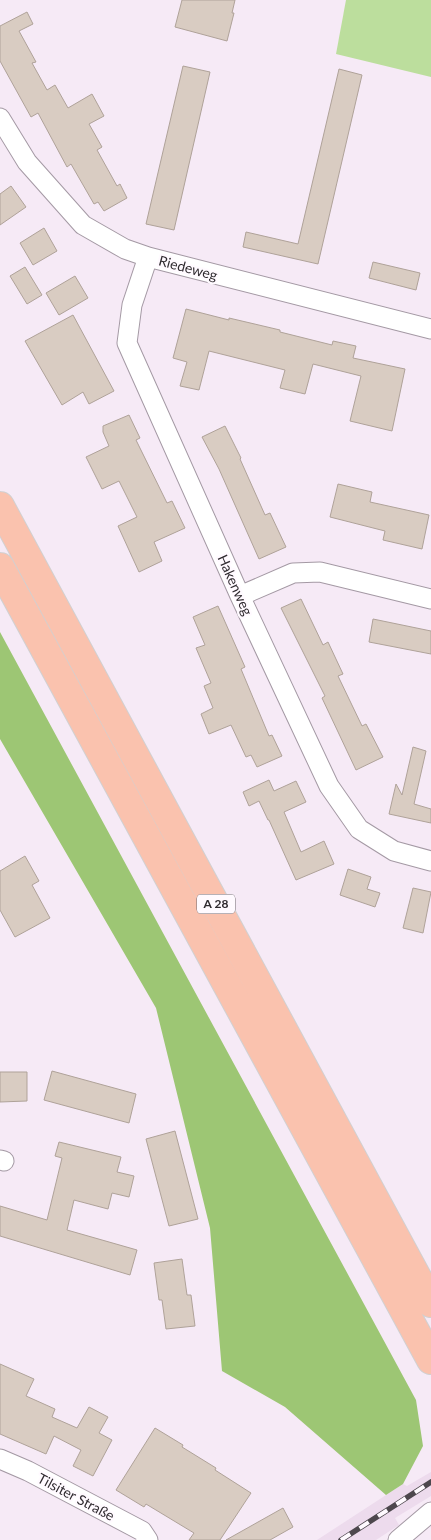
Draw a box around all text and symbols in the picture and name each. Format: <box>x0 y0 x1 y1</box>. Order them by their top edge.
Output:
street label: Riedeweg <box>157 252 219 284</box>
street label: Hakenweg <box>214 552 256 618</box>
road number: A 28 <box>197 894 235 914</box>
street label: Tilsiter Straße <box>35 1469 118 1524</box>

